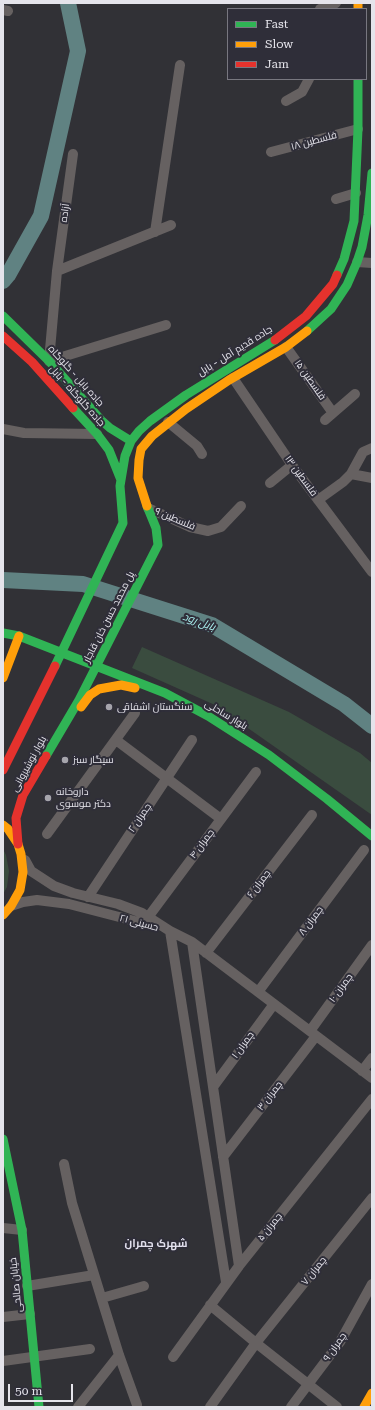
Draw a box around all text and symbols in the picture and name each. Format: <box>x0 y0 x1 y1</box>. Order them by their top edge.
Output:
legend <box>227 8 367 80</box>
text: Fast <box>265 17 288 31</box>
text: Slow <box>265 37 293 51</box>
text: Jam <box>265 57 289 71</box>
street label: فلسطین ۱۸ <box>290 129 338 153</box>
street label: آزاده <box>58 203 72 223</box>
street label: جاده قدیم آمل - بابل <box>195 323 275 379</box>
street label: جاده بابل - گلوگاه <box>46 343 106 409</box>
street label: فلسطین ۱۵ <box>292 358 328 402</box>
street label: جاده گلوگاه - بابل <box>47 363 107 429</box>
street label: فلسطین ۱۳ <box>282 453 320 499</box>
street label: فلسطین ۹ <box>153 505 197 533</box>
street label: پل محمد حسن خان قاجار <box>81 569 137 665</box>
water label: بابل رود <box>181 610 217 634</box>
street label: بلوار ساحلی <box>202 697 250 733</box>
place label: سنگستان اشفاقی <box>117 701 192 713</box>
marker: سنگستان اشفاقی <box>104 702 114 712</box>
street label: بلوار نوشیروانی <box>9 734 49 794</box>
place label: سیگار سبز <box>73 754 114 766</box>
marker: سیگار سبز <box>60 755 70 765</box>
place label: داروخانه دکتر موسوی <box>56 786 111 810</box>
marker: داروخانه دکتر موسوی <box>43 793 53 803</box>
street label: چمران ۲ <box>126 801 154 835</box>
street label: چمران ۴ <box>187 827 217 861</box>
street label: چمران ۶ <box>245 868 273 900</box>
street label: چمران ۸ <box>296 904 326 938</box>
street label: حسینی ۲۱ <box>118 912 160 934</box>
street label: چمران ۱۰ <box>327 971 355 1005</box>
street label: چمران ۱ <box>229 1029 257 1061</box>
street label: چمران ۳ <box>255 1079 285 1113</box>
street label: چمران ۵ <box>255 1211 285 1243</box>
district label: شهرک چمران <box>125 1237 187 1251</box>
street label: چمران ۷ <box>299 1254 329 1288</box>
street label: خيابان صالحی <box>7 1257 25 1313</box>
street label: چمران ۹ <box>321 1330 349 1364</box>
scale bar <box>10 1376 75 1402</box>
text: 50 m <box>15 1384 42 1398</box>

